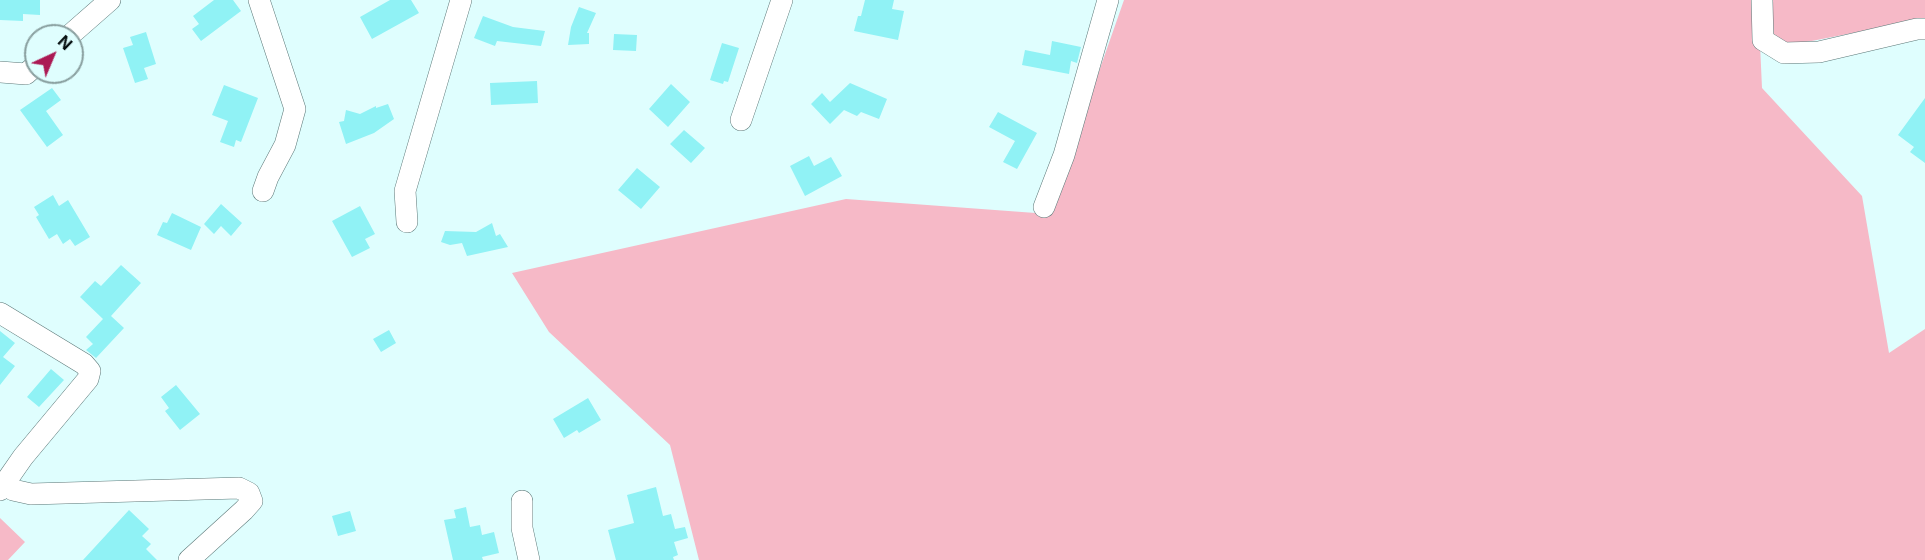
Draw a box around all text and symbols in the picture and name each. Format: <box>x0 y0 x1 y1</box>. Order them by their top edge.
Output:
north arrow <box>24 24 84 84</box>
text: N <box>54 31 76 54</box>

